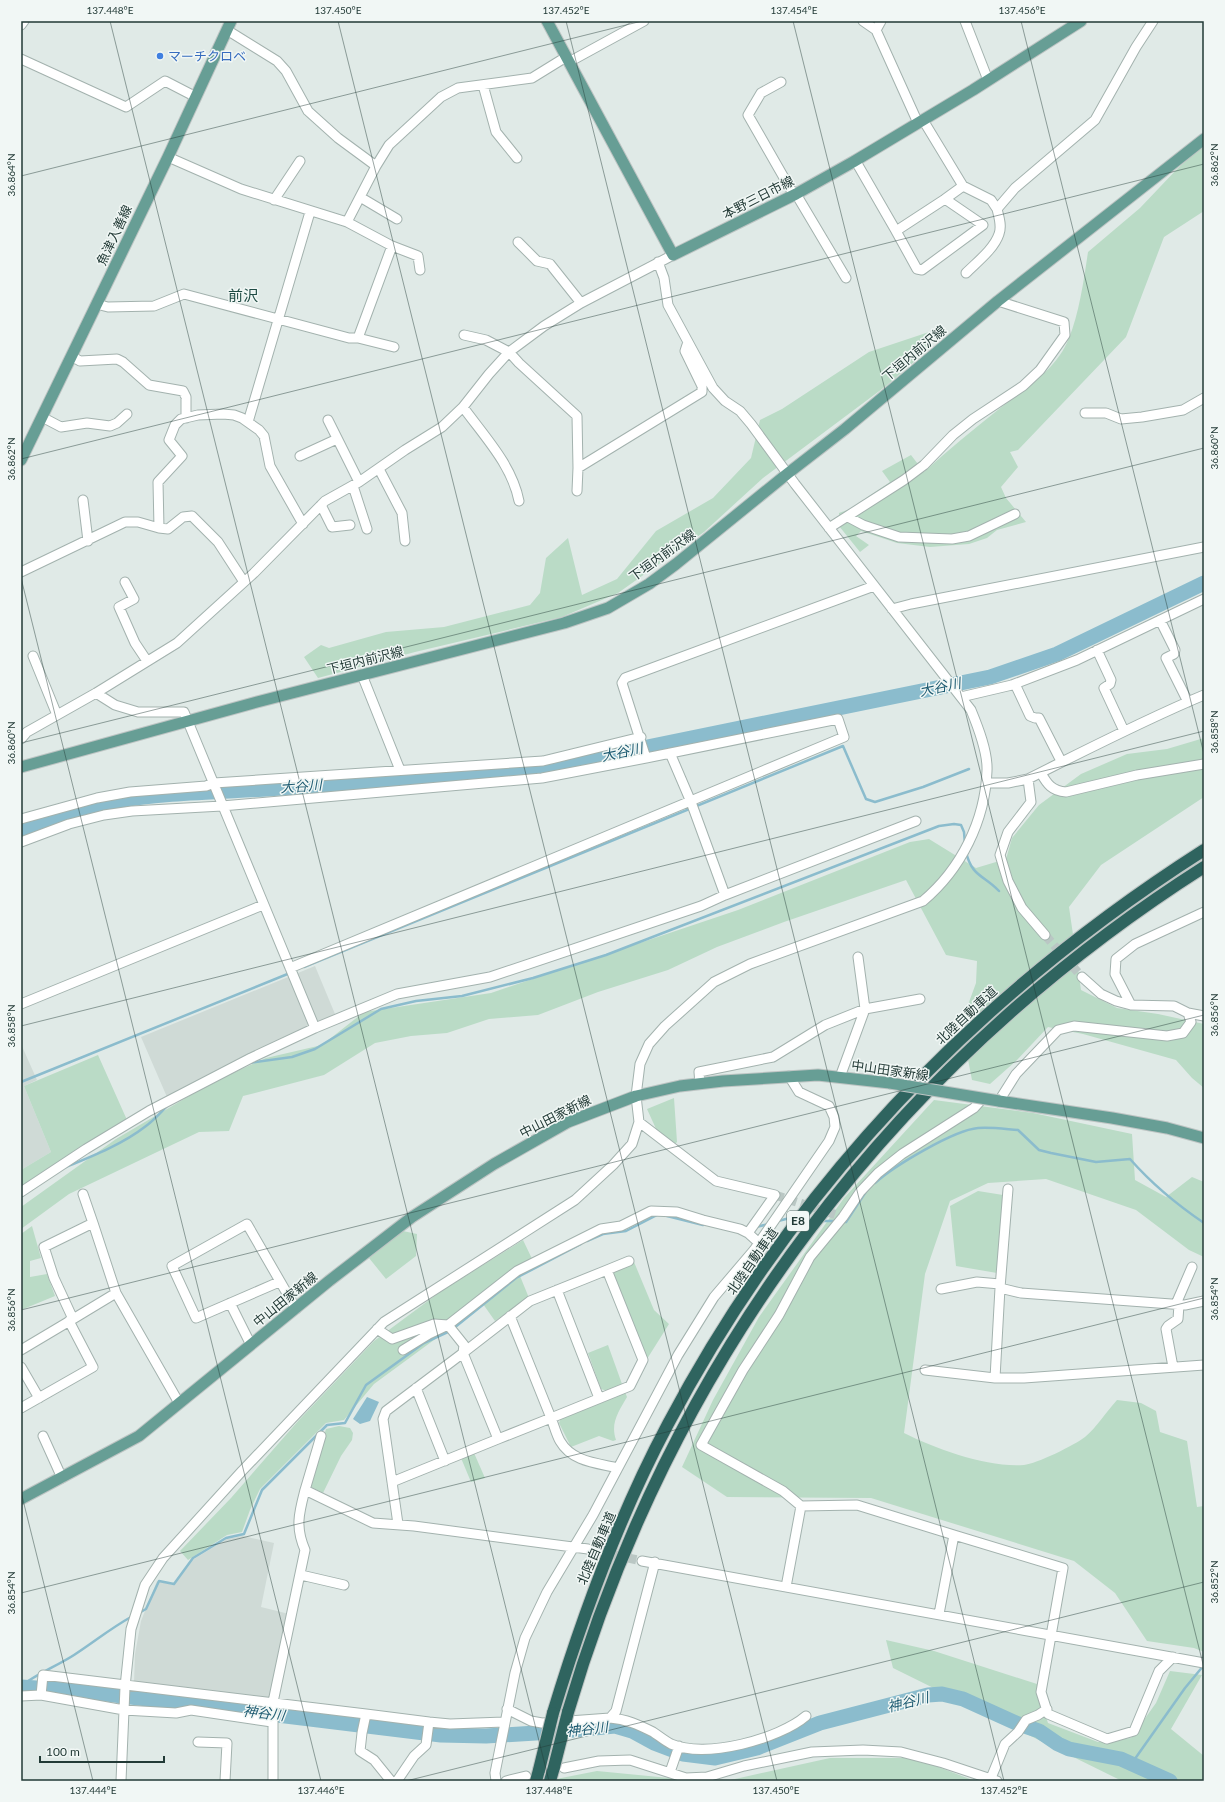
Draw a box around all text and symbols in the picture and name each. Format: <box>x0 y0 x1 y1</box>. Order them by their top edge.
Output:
text: 137.448°E <box>86 4 134 16</box>
text: 137.450°E <box>314 4 362 16</box>
text: 137.452°E <box>542 4 590 16</box>
text: 137.454°E <box>770 4 818 16</box>
text: 137.456°E <box>998 4 1046 16</box>
place label: マーチクロベ <box>168 48 246 64</box>
marker: マーチクロベ <box>155 51 165 61</box>
text: 36.862°N <box>1208 143 1220 187</box>
text: 36.864°N <box>5 153 17 197</box>
street label: 本野三日市線 <box>720 172 796 222</box>
street label: 魚津入善線 <box>93 202 135 268</box>
district label: 前沢 <box>228 286 258 304</box>
street label: 下垣内前沢線 <box>879 322 949 384</box>
text: 36.860°N <box>1208 426 1220 470</box>
text: 36.862°N <box>5 437 17 481</box>
street label: 下垣内前沢線 <box>626 526 698 584</box>
street label: 下垣内前沢線 <box>325 643 405 677</box>
water label: 大谷川 <box>918 673 964 699</box>
text: 36.858°N <box>1208 710 1220 754</box>
text: 36.860°N <box>5 721 17 765</box>
water label: 大谷川 <box>600 738 646 764</box>
water label: 大谷川 <box>279 775 325 795</box>
street label: 北陸自動車道 <box>932 983 1000 1047</box>
text: 36.856°N <box>1208 993 1220 1037</box>
text: 36.858°N <box>5 1004 17 1048</box>
street label: 中山田家新線 <box>850 1057 930 1083</box>
street label: 中山田家新線 <box>517 1091 593 1141</box>
road number: E8 <box>787 1211 809 1231</box>
street label: 北陸自動車道 <box>723 1224 781 1298</box>
street label: 中山田家新線 <box>250 1268 320 1330</box>
text: 36.854°N <box>1208 1277 1220 1321</box>
text: 36.856°N <box>5 1288 17 1332</box>
street label: 北陸自動車道 <box>573 1509 619 1587</box>
text: 36.852°N <box>1208 1560 1220 1604</box>
text: 36.854°N <box>5 1571 17 1615</box>
water label: 神谷川 <box>885 1688 932 1715</box>
water label: 神谷川 <box>242 1702 288 1724</box>
water label: 神谷川 <box>565 1718 611 1739</box>
scale bar <box>40 1738 164 1764</box>
text: 100 m <box>46 1744 80 1759</box>
text: 137.444°E <box>69 1784 117 1796</box>
text: 137.446°E <box>297 1784 345 1796</box>
text: 137.448°E <box>525 1784 573 1796</box>
text: 137.450°E <box>752 1784 800 1796</box>
text: 137.452°E <box>980 1784 1028 1796</box>

